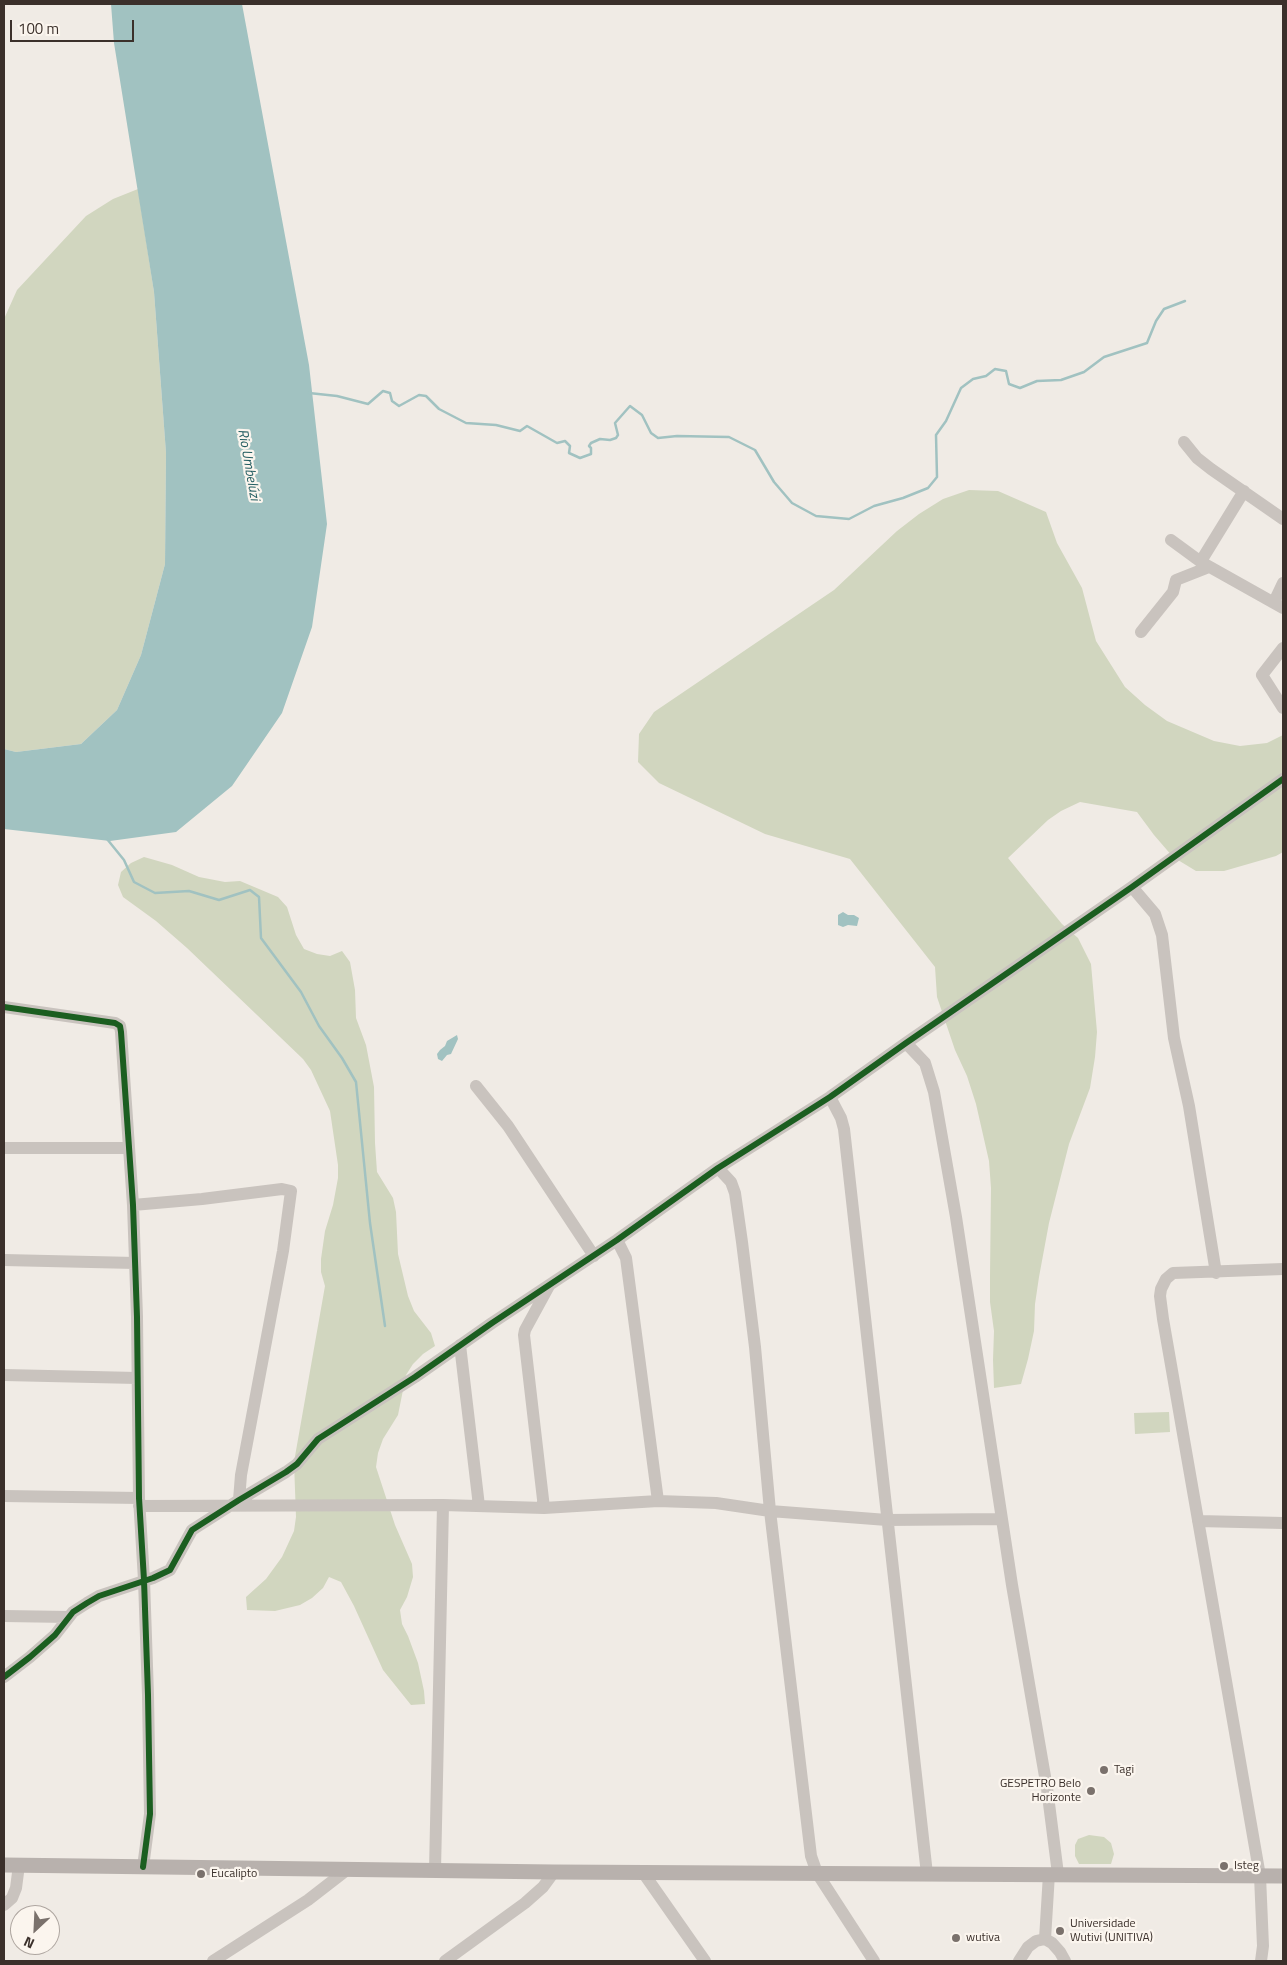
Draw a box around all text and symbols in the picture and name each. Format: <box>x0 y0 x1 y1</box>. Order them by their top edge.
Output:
scale bar <box>12 10 136 42</box>
text: 100 m <box>18 17 59 40</box>
water label: Rio Umbelúzi <box>233 428 263 502</box>
place label: Tagi <box>1114 1763 1134 1777</box>
marker: Tagi <box>1098 1764 1110 1776</box>
place label: GESPETRO Belo Horizonte <box>1000 1777 1081 1805</box>
marker: GESPETRO Belo Horizonte <box>1085 1785 1097 1797</box>
place label: Isteg <box>1234 1859 1259 1873</box>
marker: Isteg <box>1218 1860 1230 1872</box>
place label: Eucalipto <box>211 1867 257 1881</box>
marker: Eucalipto <box>195 1868 207 1880</box>
north arrow <box>10 1905 60 1955</box>
place label: Universidade Wutivi (UNITIVA) <box>1070 1917 1153 1945</box>
marker: Universidade Wutivi (UNITIVA) <box>1054 1925 1066 1937</box>
place label: wutiva <box>966 1931 1000 1945</box>
text: N <box>20 1932 38 1955</box>
marker: wutiva <box>950 1932 962 1944</box>

